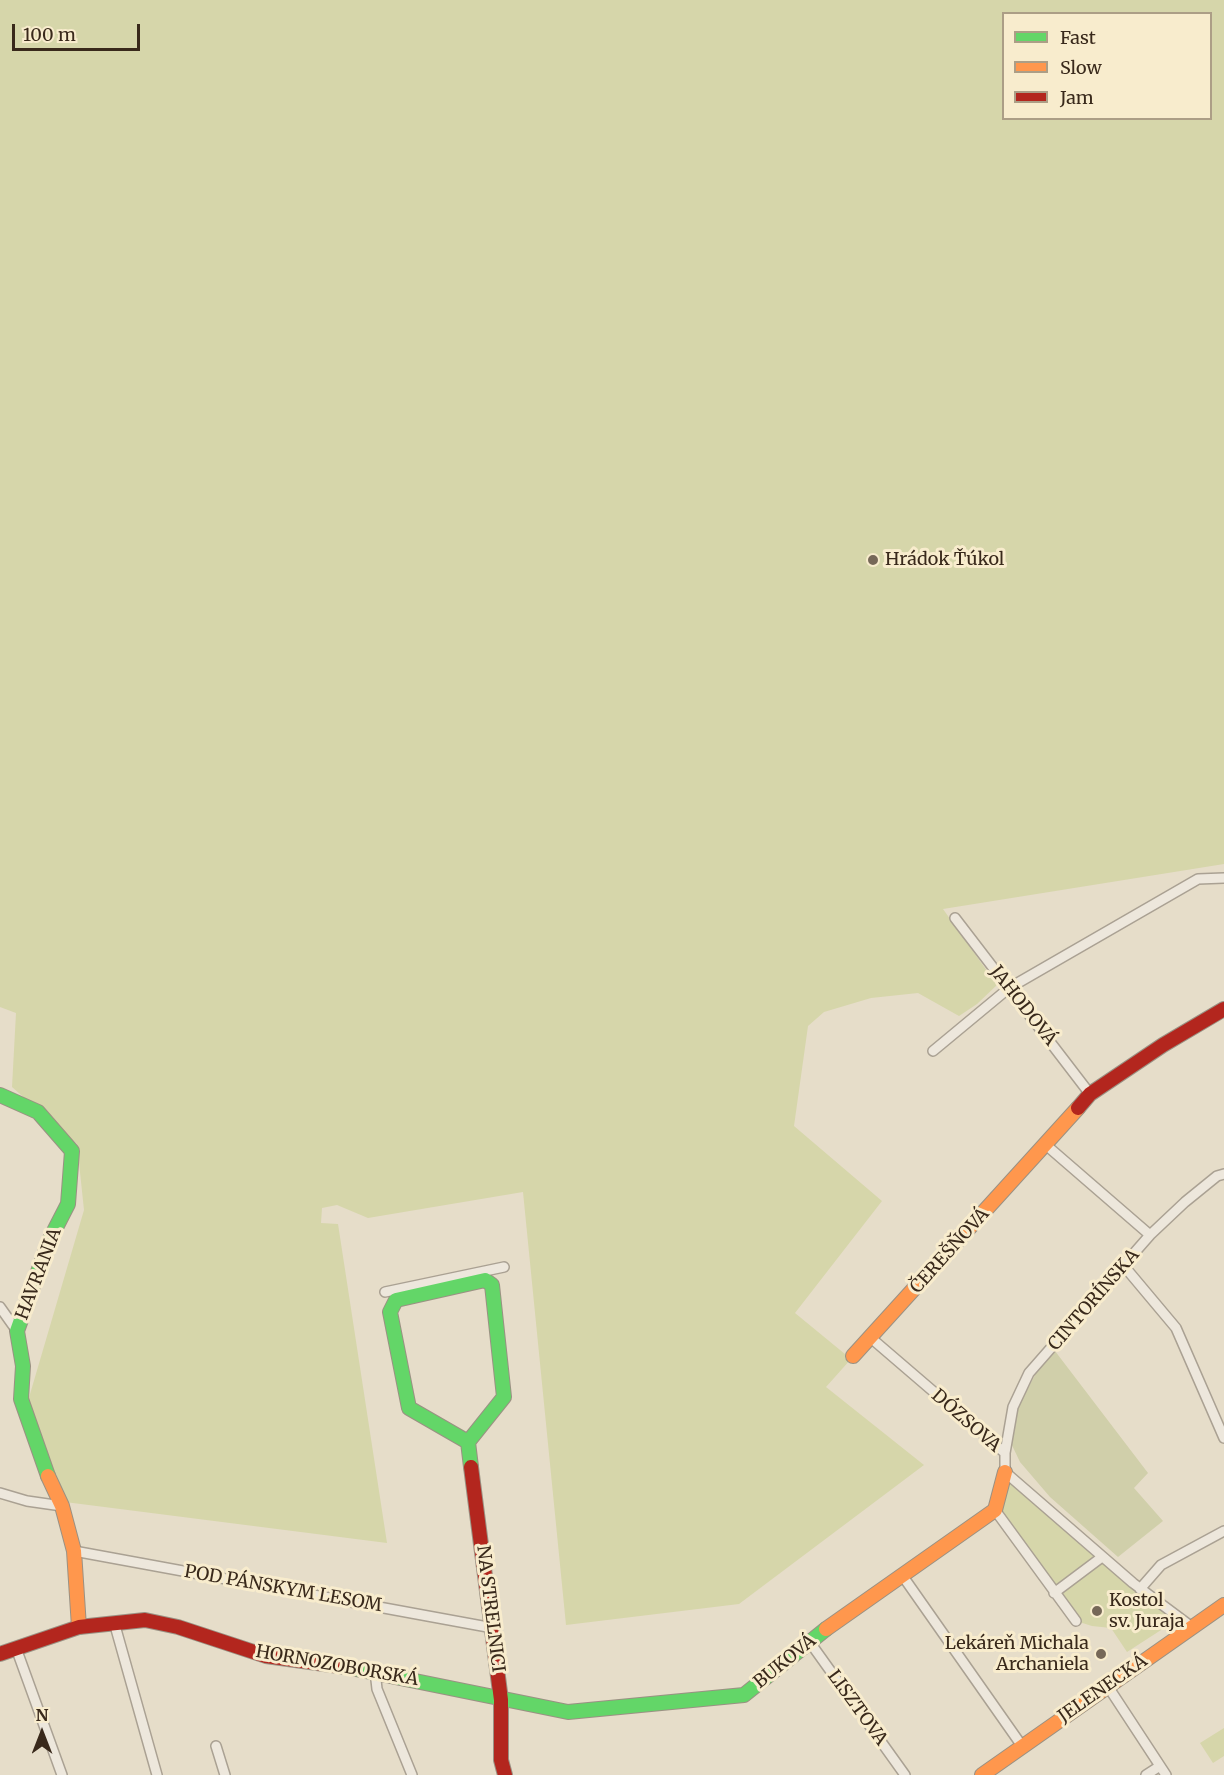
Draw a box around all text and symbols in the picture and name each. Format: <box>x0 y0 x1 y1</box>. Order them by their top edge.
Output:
scale bar <box>15 12 142 50</box>
legend <box>1002 12 1212 120</box>
text: 100 m <box>23 23 76 46</box>
text: Fast <box>1060 26 1096 49</box>
text: Slow <box>1060 56 1102 79</box>
text: Jam <box>1060 86 1094 109</box>
place label: Hrádok Ťúkol <box>885 549 1004 571</box>
marker: Hrádok Ťúkol <box>866 553 880 567</box>
street label: JAHODOVÁ <box>985 962 1061 1050</box>
street label: ČEREŠŇOVÁ <box>906 1204 994 1298</box>
street label: HAVRANIA <box>12 1225 66 1323</box>
street label: CINTORÍNSKA <box>1044 1245 1144 1355</box>
street label: DÓZSOVA <box>927 1385 1005 1457</box>
street label: NA STRELNICI <box>472 1544 508 1674</box>
street label: POD PÁNSKYM LESOM <box>183 1561 383 1617</box>
place label: Kostol sv. Juraja <box>1109 1590 1184 1632</box>
marker: Kostol sv. Juraja <box>1090 1604 1104 1618</box>
street label: BUKOVÁ <box>750 1630 820 1694</box>
place label: Lekáreň Michala Archaniela <box>945 1633 1089 1676</box>
street label: HORNOZOBORSKÁ <box>254 1641 420 1691</box>
marker: Lekáreň Michala Archaniela <box>1094 1647 1108 1661</box>
street label: JELENECKÁ <box>1054 1650 1152 1728</box>
street label: LISZTOVA <box>822 1666 892 1750</box>
north arrow <box>12 1703 72 1763</box>
text: N <box>36 1705 48 1725</box>

